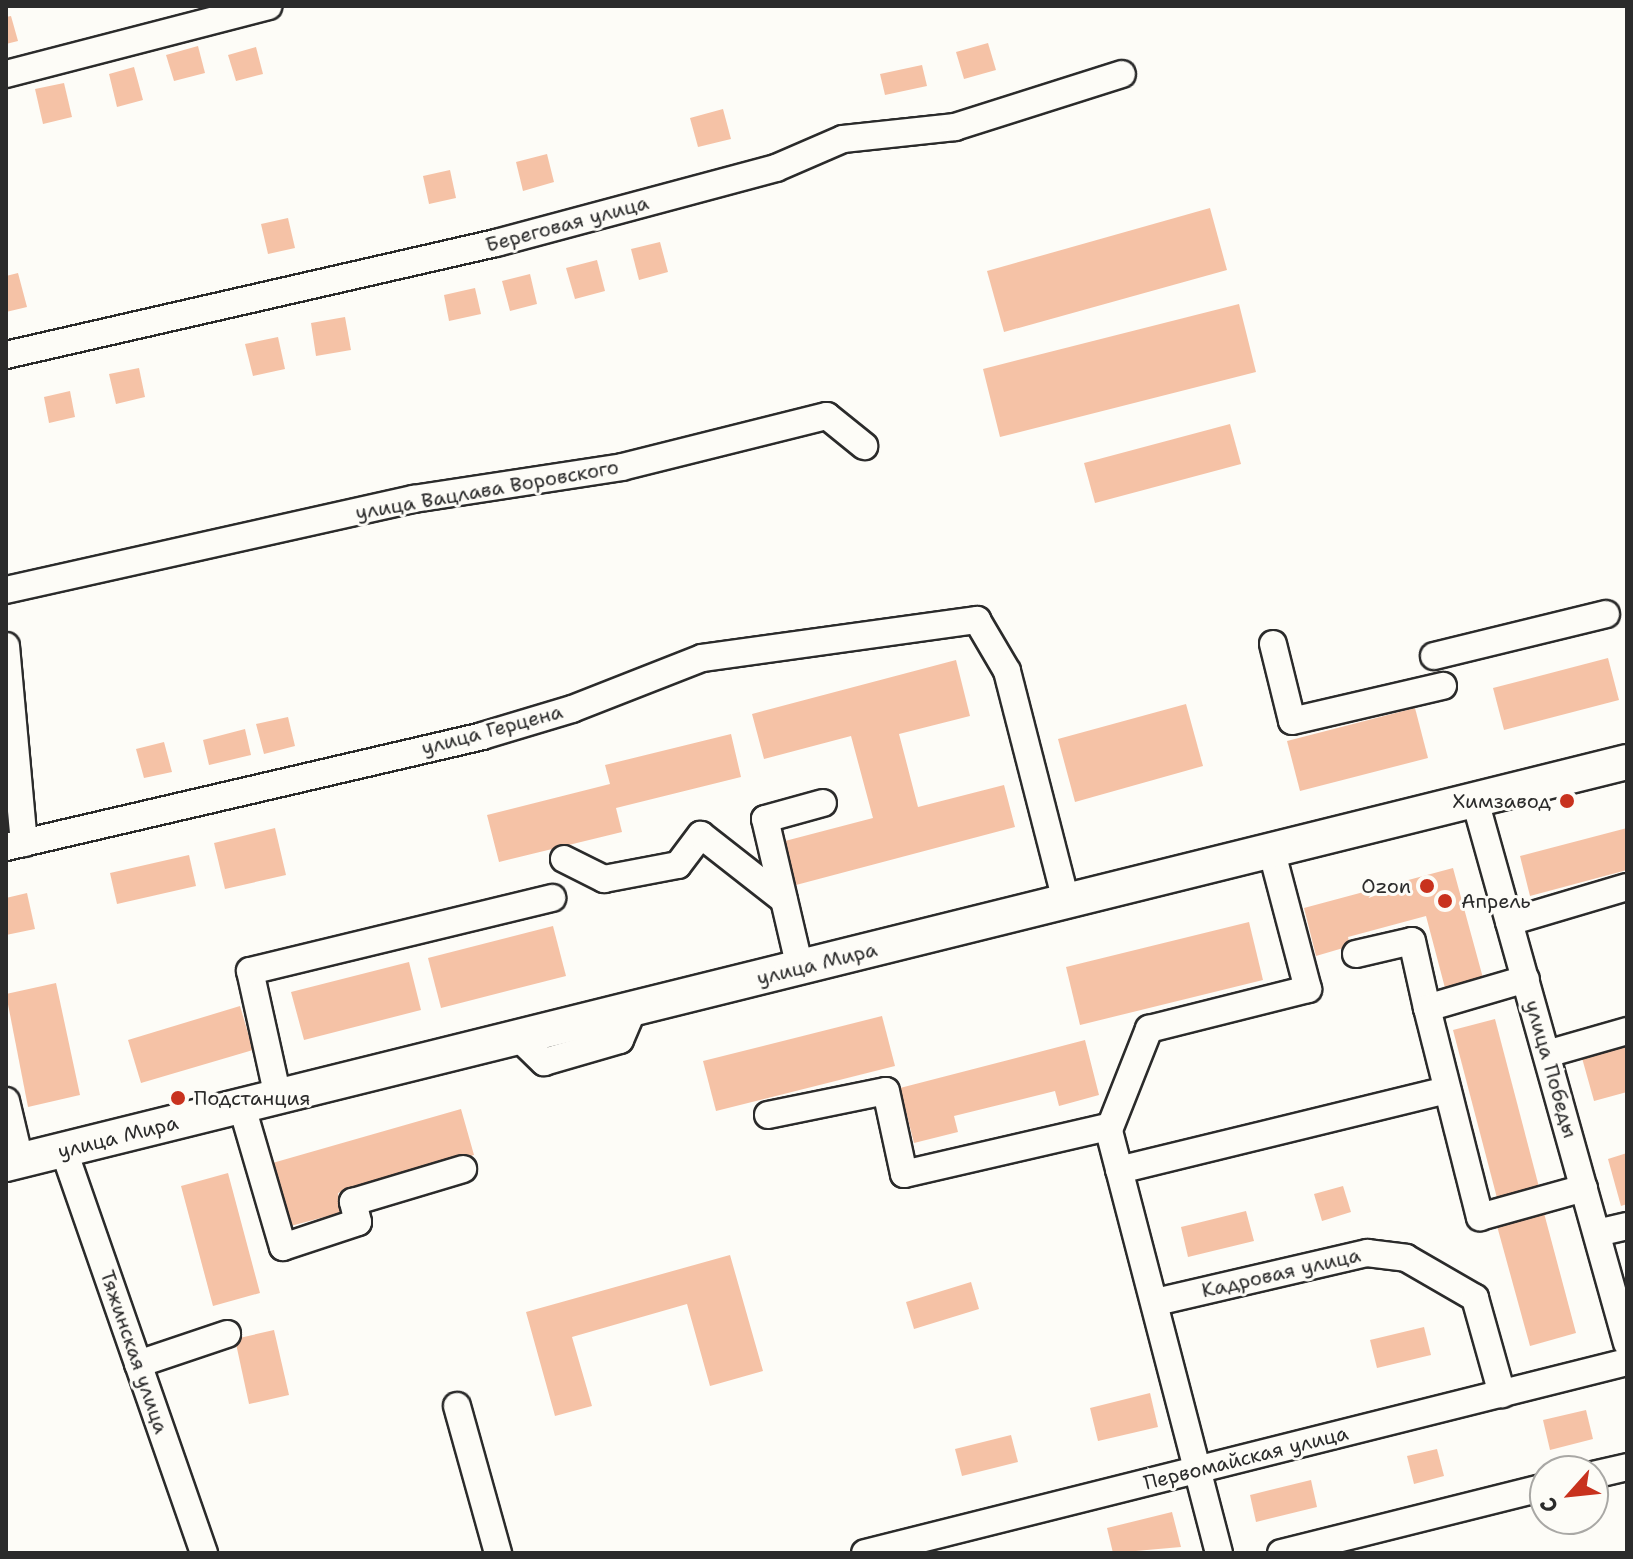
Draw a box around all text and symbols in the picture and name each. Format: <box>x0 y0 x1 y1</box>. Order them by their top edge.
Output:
street label: Береговая улица <box>483 191 651 257</box>
street label: улица Вацлава Воровского <box>354 455 620 525</box>
street label: улица Герцена <box>419 700 565 760</box>
place label: Химзавод <box>1453 789 1551 813</box>
marker: Химзавод <box>1558 792 1576 810</box>
place label: Ozon <box>1361 874 1411 898</box>
marker: Ozon <box>1418 877 1436 895</box>
place label: Апрель <box>1461 889 1531 913</box>
marker: Апрель <box>1436 892 1454 910</box>
street label: улица Мира <box>754 937 880 991</box>
street label: улица Победы <box>1520 997 1582 1141</box>
place label: Подстанция <box>194 1086 311 1110</box>
marker: Подстанция <box>169 1089 187 1107</box>
street label: улица Мира <box>55 1110 181 1164</box>
street label: Кадровая улица <box>1199 1243 1363 1303</box>
street label: Тяжинская улица <box>95 1267 173 1437</box>
street label: Первомайская улица <box>1141 1421 1351 1495</box>
north arrow <box>1529 1455 1609 1535</box>
text: С <box>1533 1493 1565 1518</box>

